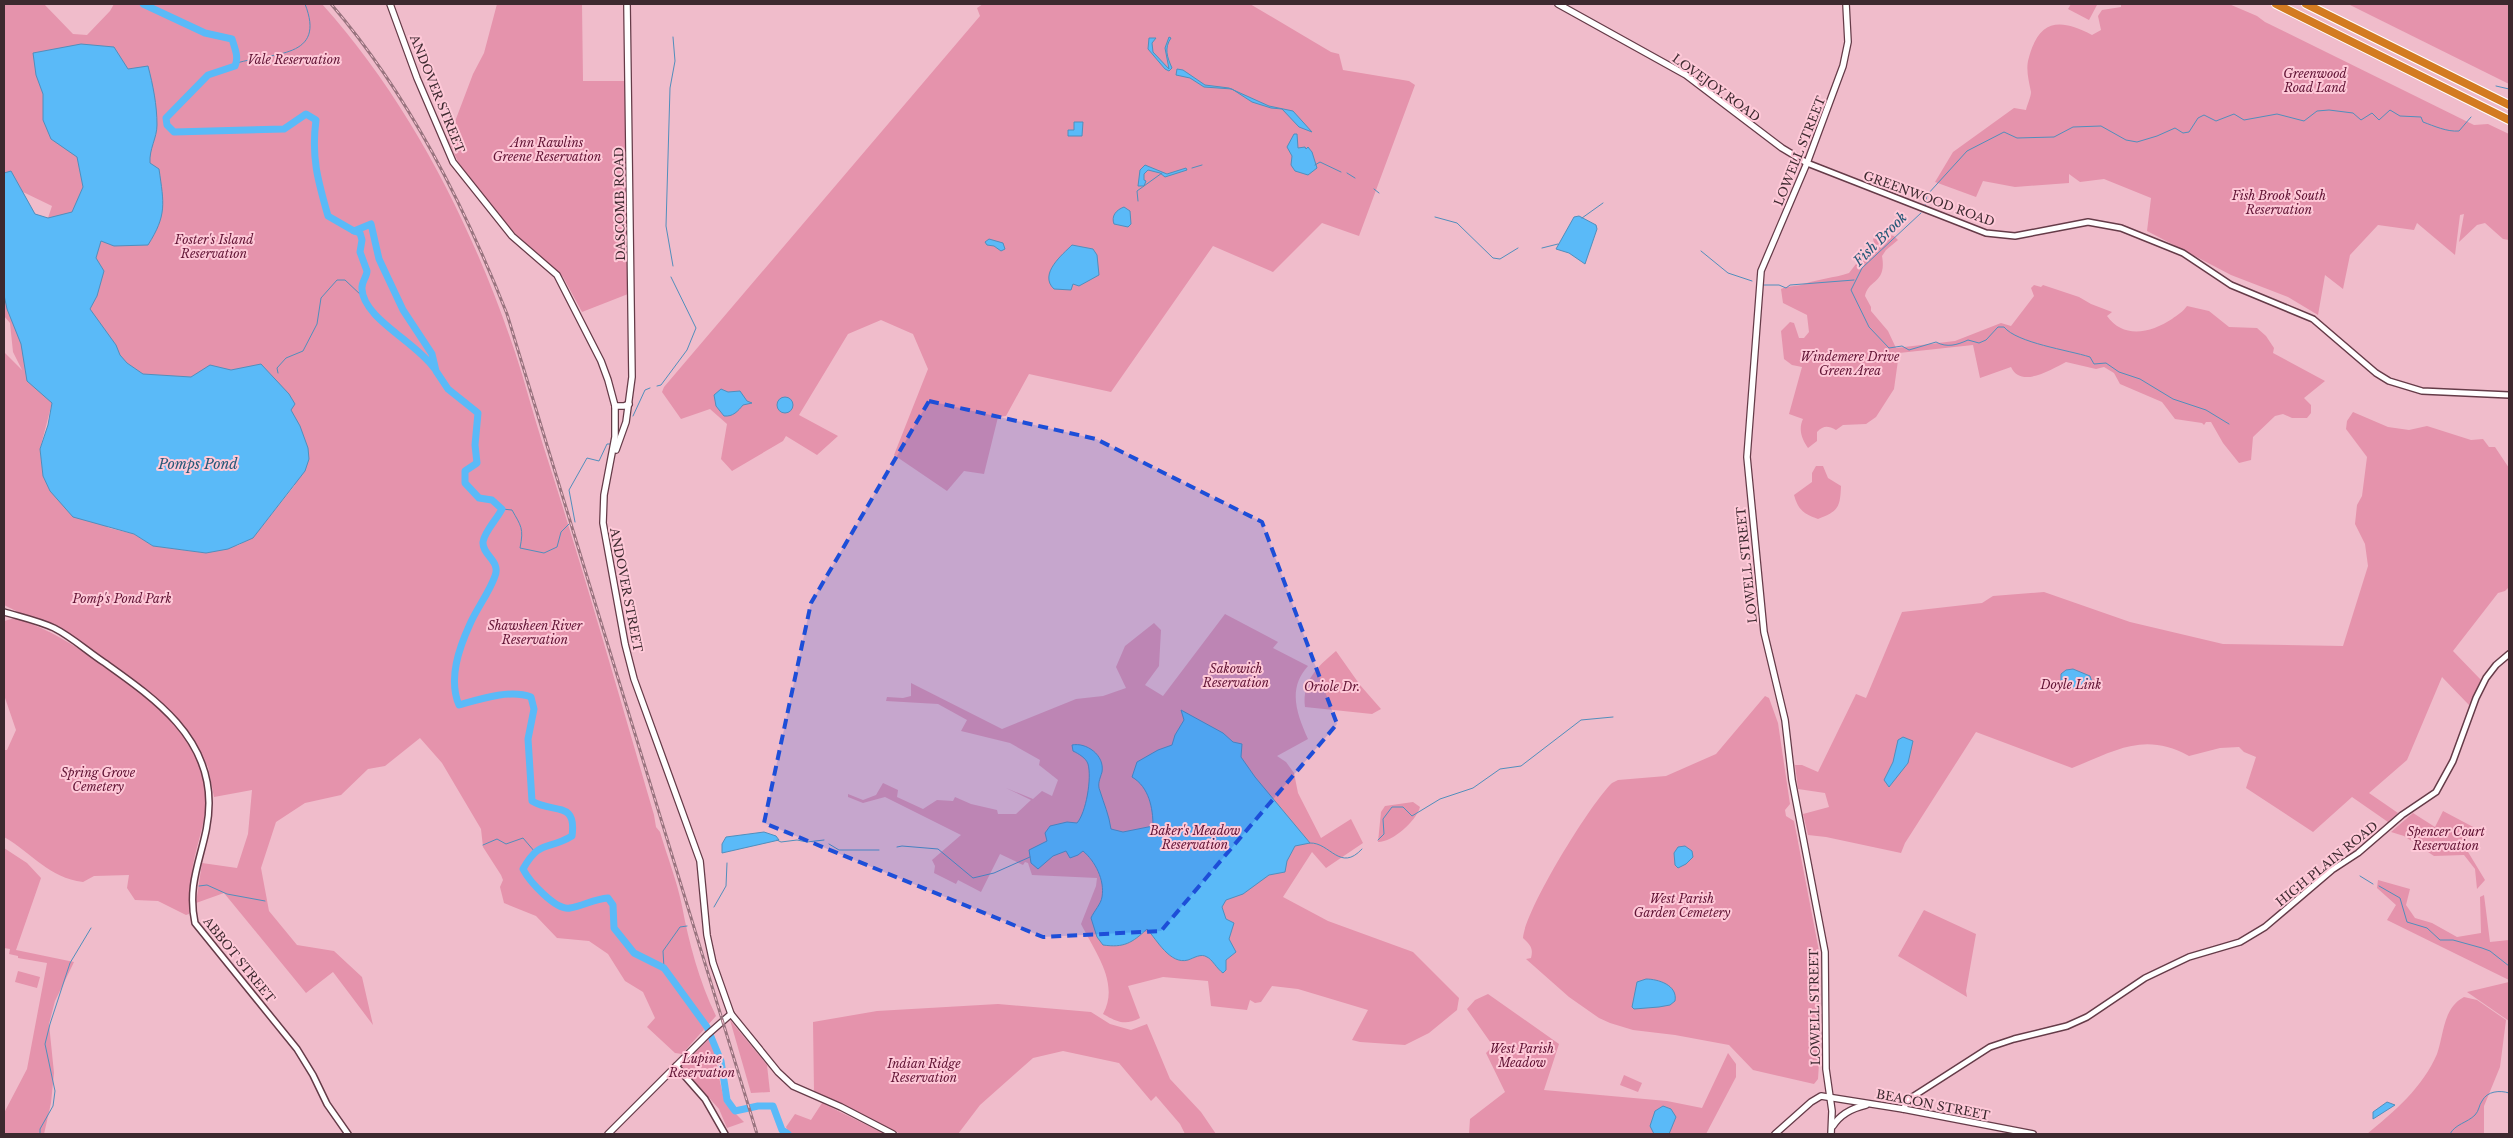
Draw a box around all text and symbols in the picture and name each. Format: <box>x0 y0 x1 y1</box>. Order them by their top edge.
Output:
street label: ANDOVER STREET <box>407 32 468 155</box>
street label: LOVEJOY ROAD <box>1669 51 1763 125</box>
park label: Vale Reservation <box>248 52 341 67</box>
park label: Greenwood Road Land <box>2283 66 2347 95</box>
street label: LOWELL STREET <box>1771 94 1829 208</box>
park label: Ann Rawlins Greene Reservation <box>493 135 602 164</box>
street label: DASCOMB ROAD <box>611 147 628 261</box>
street label: GREENWOOD ROAD <box>1861 168 1997 229</box>
park label: Fish Brook South Reservation <box>2231 188 2326 217</box>
water label: Fish Brook <box>1849 208 1911 270</box>
park label: Foster's Island Reservation <box>174 232 254 261</box>
park label: Windemere Drive Green Area <box>1801 349 1900 378</box>
water label: Pomps Pond <box>157 455 238 473</box>
street label: LOWELL STREET <box>1733 506 1760 624</box>
street label: ANDOVER STREET <box>607 526 646 654</box>
park label: Pomp's Pond Park <box>71 591 172 606</box>
park label: Shawsheen River Reservation <box>488 618 583 647</box>
park label: Sakowich Reservation <box>1202 661 1270 690</box>
park label: Doyle Link <box>2040 677 2101 692</box>
park label: Oriole Dr. <box>1304 679 1360 694</box>
park label: Spring Grove Cemetery <box>61 765 136 794</box>
street label: HIGH PLAIN ROAD <box>2273 818 2381 909</box>
park label: Baker's Meadow Reservation <box>1149 823 1240 852</box>
park label: Spencer Court Reservation <box>2407 824 2486 853</box>
park label: West Parish Garden Cemetery <box>1634 891 1731 920</box>
street label: ABBOT STREET <box>200 913 279 1006</box>
street label: LOWELL STREET <box>1806 948 1823 1066</box>
park label: West Parish Meadow <box>1490 1041 1554 1070</box>
park label: Lupine Reservation <box>668 1051 736 1080</box>
park label: Indian Ridge Reservation <box>886 1056 961 1085</box>
street label: BEACON STREET <box>1875 1086 1992 1123</box>

